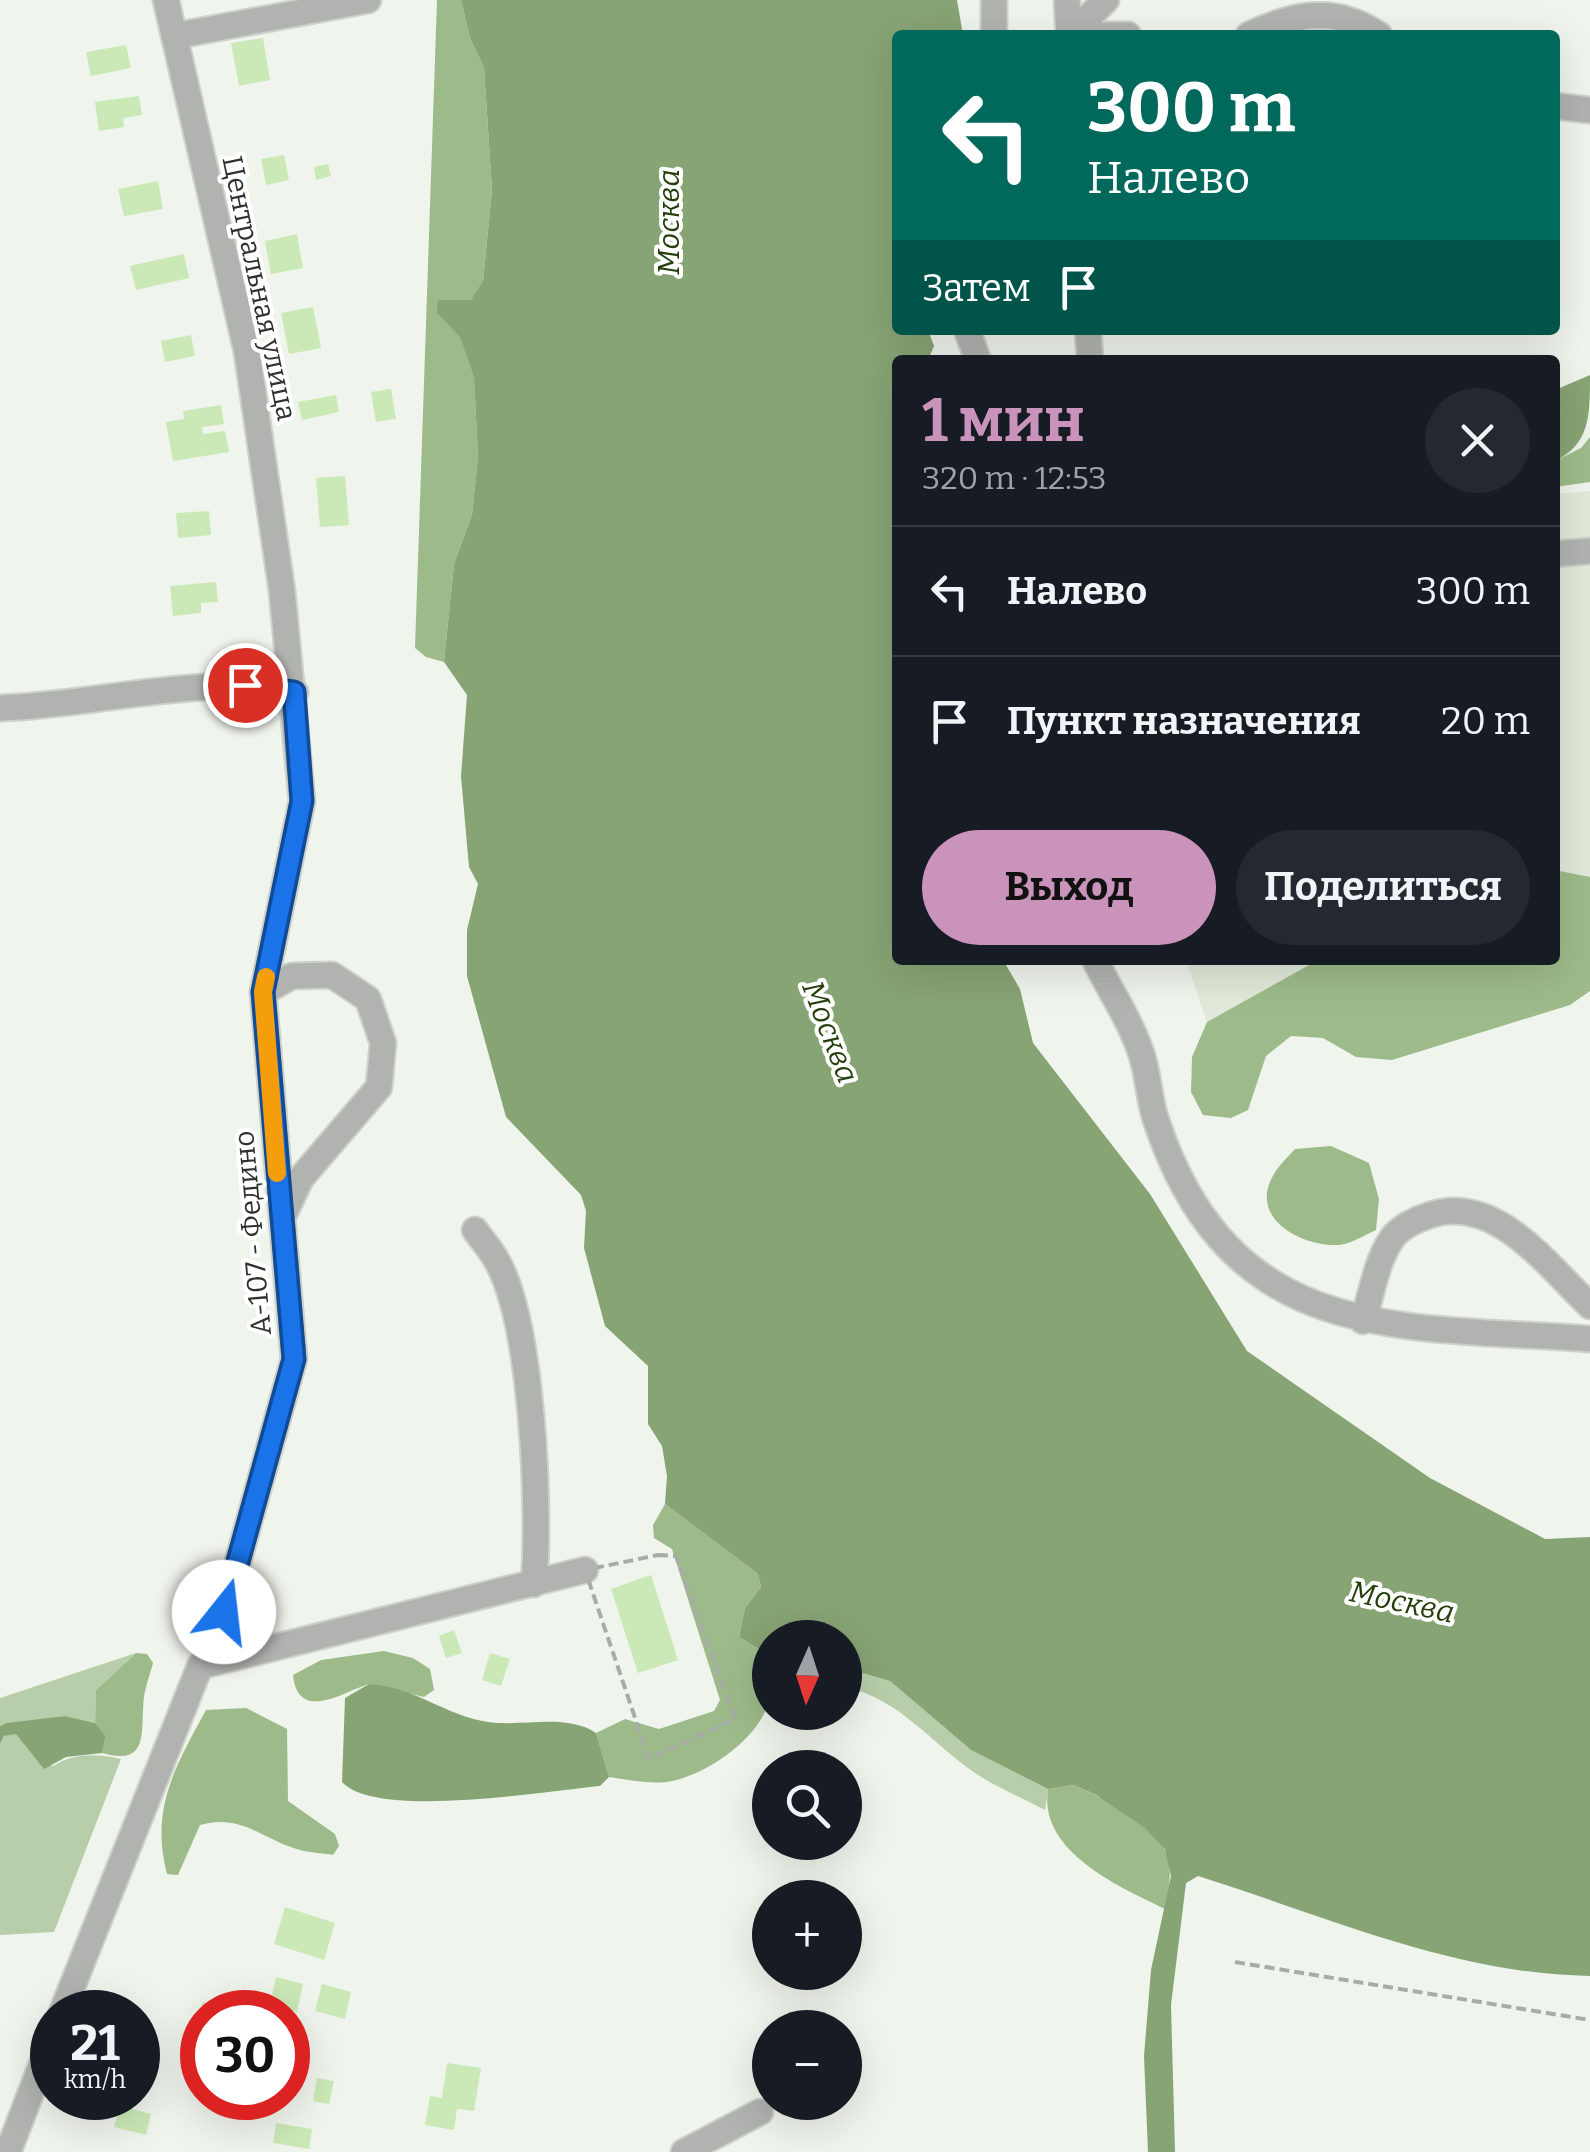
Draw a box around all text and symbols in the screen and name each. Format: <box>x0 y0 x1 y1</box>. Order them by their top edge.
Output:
text: 300 m <box>1087 66 1296 150</box>
icon: left <box>922 70 1052 200</box>
text: Налево <box>1087 151 1250 205</box>
street label: Центральная улица <box>215 153 304 423</box>
water label: Москва <box>651 169 687 275</box>
icon: arrive <box>1051 260 1106 315</box>
text: Затем <box>922 265 1031 311</box>
text: 1 мин <box>922 385 1084 457</box>
button: close <box>1425 388 1530 493</box>
text: 320 m · 12:53 <box>922 459 1106 497</box>
icon: left <box>922 564 977 619</box>
text: Налево <box>1007 568 1147 614</box>
text: 300 m <box>1416 568 1530 614</box>
pin <box>203 643 288 728</box>
icon: arrive <box>218 658 273 713</box>
icon: arrive <box>922 694 977 749</box>
text: Пункт назначения <box>1007 698 1361 744</box>
text: 20 m <box>1441 698 1530 744</box>
button: Выход <box>922 830 1216 945</box>
button: Поделиться <box>1236 830 1530 945</box>
water label: Москва <box>794 976 866 1088</box>
street label: А-107 - Федино <box>227 1129 278 1337</box>
position arrow <box>172 1560 276 1664</box>
water label: Москва <box>1346 1573 1458 1631</box>
north arrow <box>752 1620 862 1730</box>
map controls <box>752 1620 862 2120</box>
button: search <box>752 1750 862 1860</box>
button: + <box>752 1880 862 1990</box>
speed limit sign: 30 <box>180 1990 310 2120</box>
button: − <box>752 2010 862 2120</box>
text: 21 <box>70 2013 120 2073</box>
text: km/h <box>64 2065 126 2095</box>

